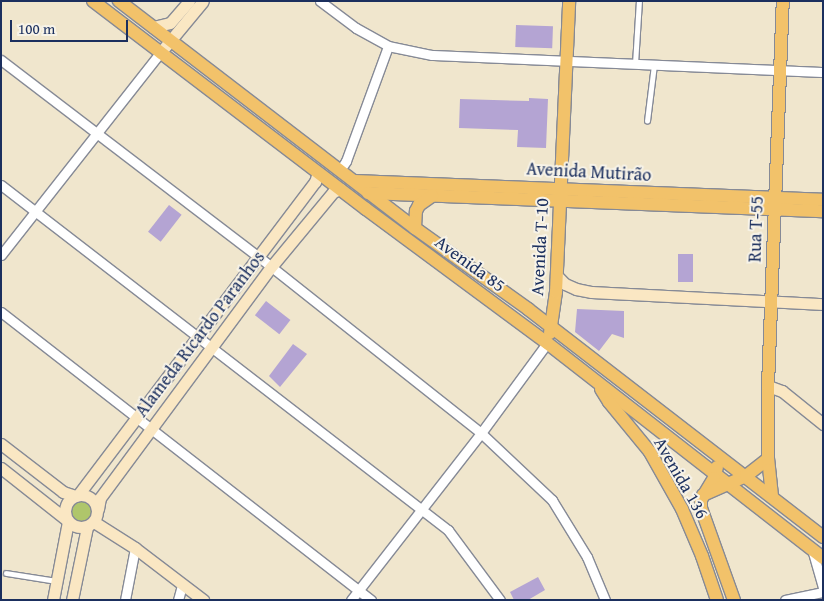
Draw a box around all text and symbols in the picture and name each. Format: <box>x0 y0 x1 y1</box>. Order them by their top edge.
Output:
scale bar <box>12 10 130 42</box>
text: 100 m <box>18 18 55 39</box>
street label: Avenida Mutirão <box>526 158 652 186</box>
street label: Rua T-55 <box>744 196 768 262</box>
street label: Avenida T-10 <box>527 198 553 296</box>
street label: Avenida 85 <box>431 231 509 297</box>
street label: Alameda Ricardo Paranhos <box>131 247 269 421</box>
street label: Avenida 136 <box>649 434 713 522</box>

